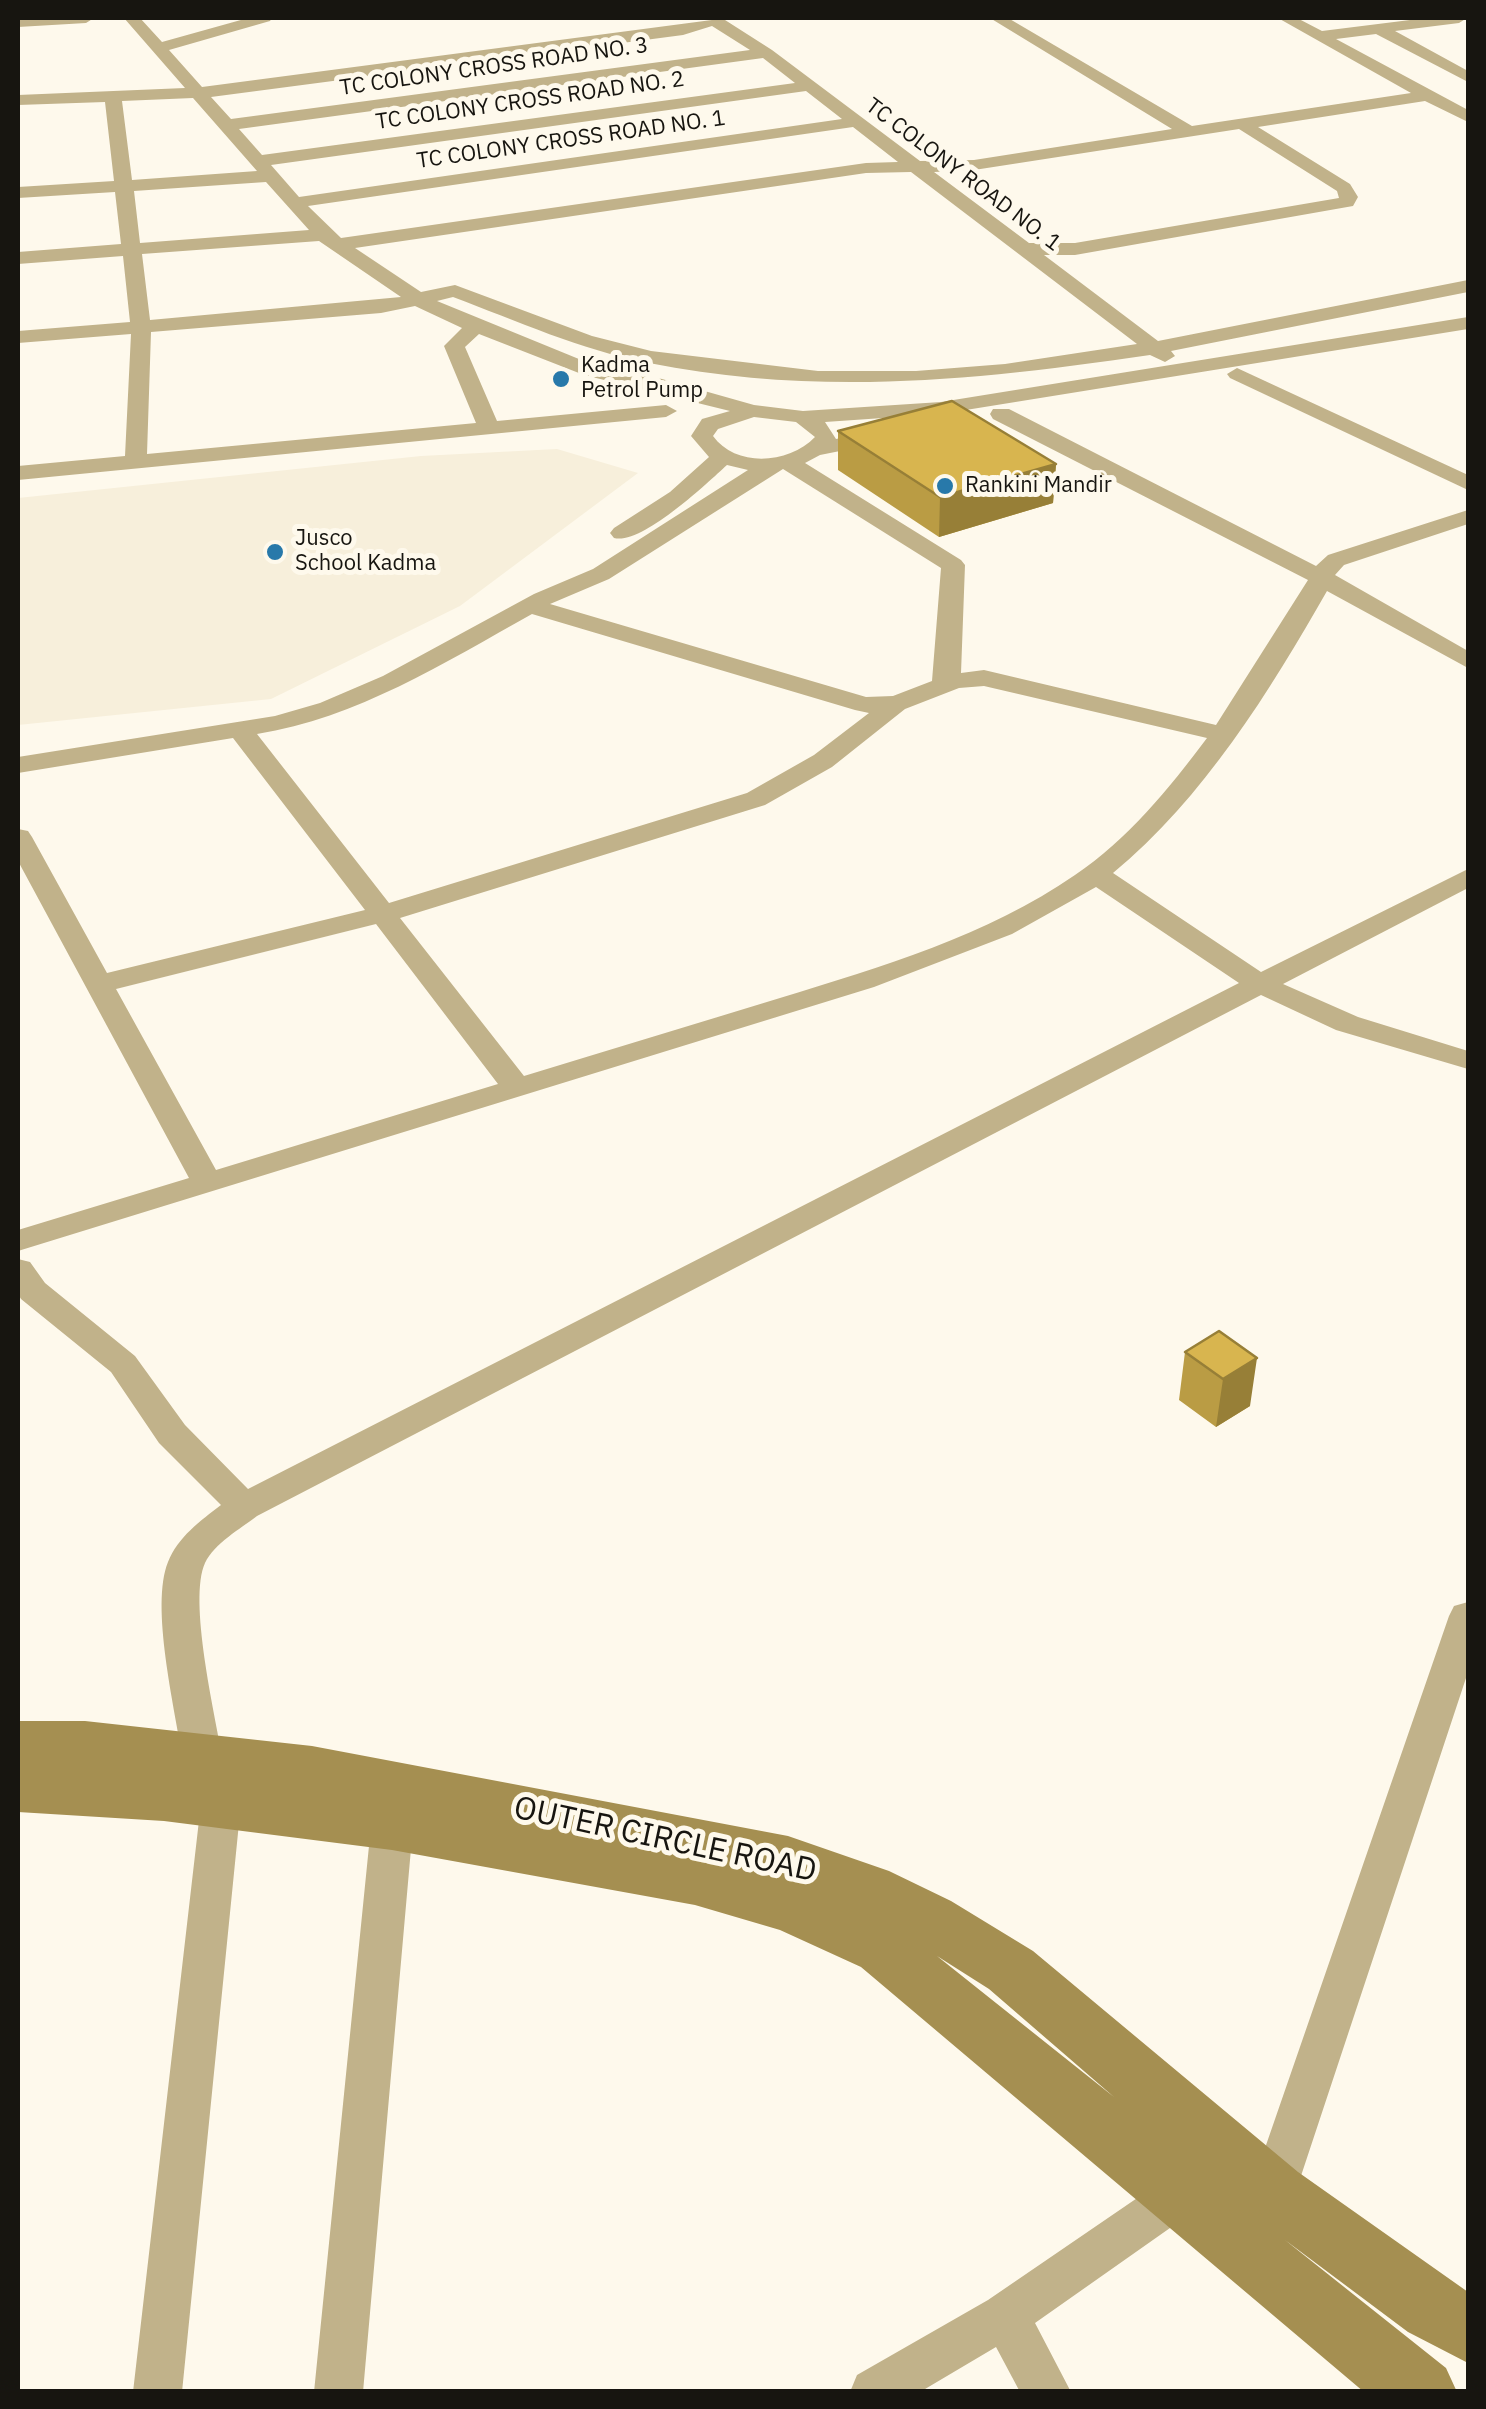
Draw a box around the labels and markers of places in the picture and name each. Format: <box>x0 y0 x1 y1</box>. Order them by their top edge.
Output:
place label: Kadma Petrol Pump <box>581 353 703 404</box>
marker: Kadma Petrol Pump <box>550 368 572 390</box>
place label: Rankini Mandir <box>965 473 1112 499</box>
marker: Rankini Mandir <box>934 475 956 497</box>
place label: Jusco School Kadma <box>295 526 436 578</box>
marker: Jusco School Kadma <box>264 541 286 563</box>

